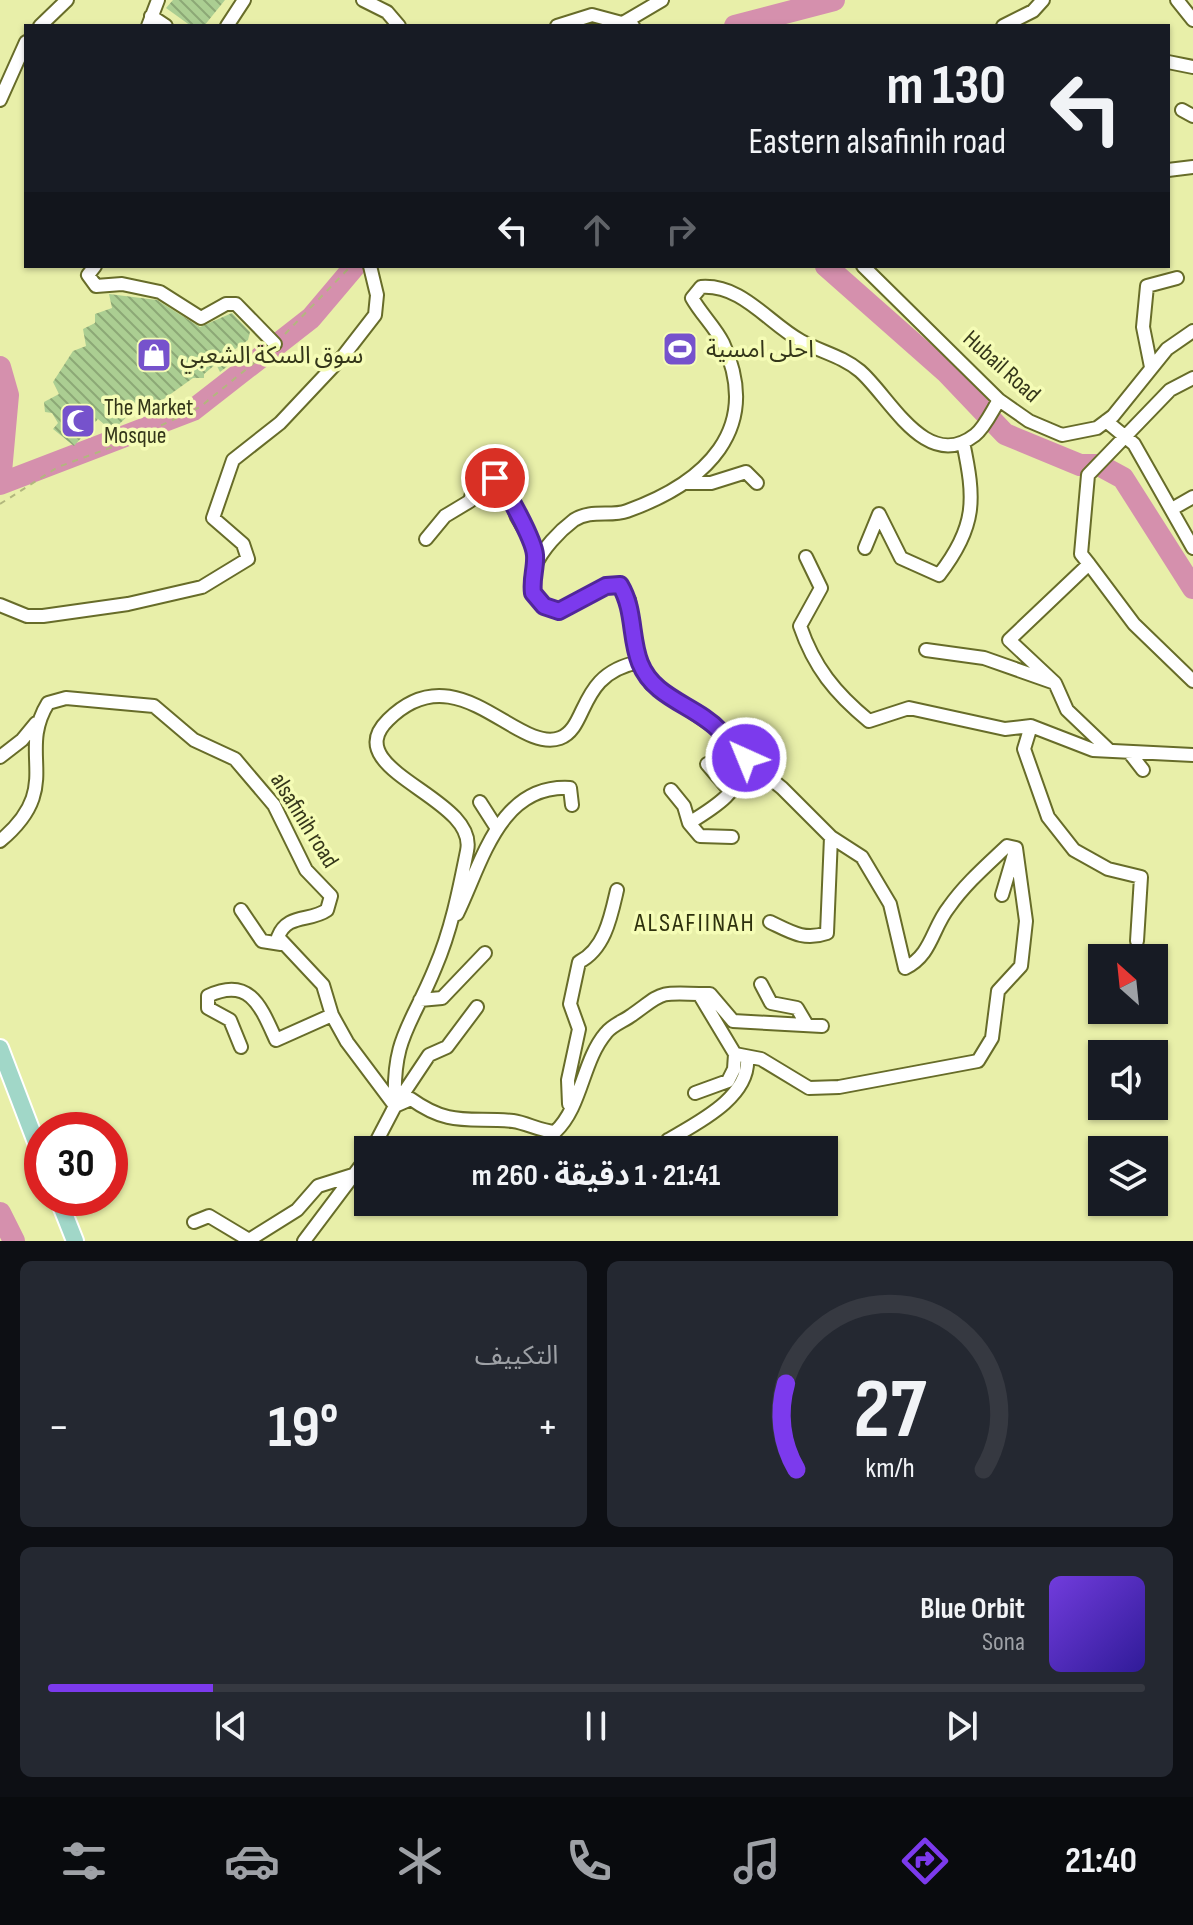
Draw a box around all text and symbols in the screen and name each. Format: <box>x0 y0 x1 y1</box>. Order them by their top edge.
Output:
text: 130 m <box>886 53 1006 120</box>
icon: left <box>1034 56 1138 160</box>
text: Eastern alsafinih road <box>749 121 1006 164</box>
icon: left <box>491 208 535 252</box>
icon: ahead <box>575 208 619 252</box>
icon: right <box>659 208 703 252</box>
street label: Hubail Road <box>957 324 1046 409</box>
sports icon: احلى امسية <box>661 330 699 368</box>
place label: احلى امسية <box>706 335 814 364</box>
shop icon: سوق السكة الشعبي <box>135 336 173 374</box>
place label: سوق السكة الشعبي <box>180 341 363 374</box>
place label: The Market Mosque <box>104 393 193 450</box>
mosque icon: The Market Mosque <box>59 402 97 440</box>
pin <box>461 444 529 512</box>
icon: arrive <box>473 456 517 500</box>
position arrow <box>704 716 788 800</box>
street label: alsafinih road <box>264 767 345 873</box>
district label: ALSAFIINAH <box>633 908 756 939</box>
north arrow <box>1088 944 1168 1024</box>
map controls <box>1088 944 1168 1216</box>
button: sound <box>1088 1040 1168 1120</box>
speed limit sign: 30 <box>24 1112 128 1216</box>
button: layers <box>1088 1136 1168 1216</box>
text: 21:41 · 1 دقيقة · 260 m <box>472 1158 720 1194</box>
text: التكييف <box>475 1341 559 1372</box>
text: 27 <box>853 1361 927 1461</box>
text: 19° <box>268 1392 339 1464</box>
text: − <box>48 1401 70 1454</box>
text: + <box>537 1401 559 1454</box>
text: km/h <box>865 1451 914 1486</box>
text: Blue Orbit <box>920 1591 1025 1627</box>
text: Sona <box>982 1627 1025 1658</box>
icon: previous <box>209 1704 253 1748</box>
icon: pause <box>574 1704 618 1748</box>
icon: next <box>940 1704 984 1748</box>
icon: filters <box>56 1833 112 1889</box>
icon: car <box>224 1833 280 1889</box>
icon: climate <box>392 1833 448 1889</box>
icon: phone <box>561 1833 617 1889</box>
icon: music <box>729 1833 785 1889</box>
icon: directions <box>897 1833 953 1889</box>
text: 21:40 <box>1065 1840 1137 1883</box>

